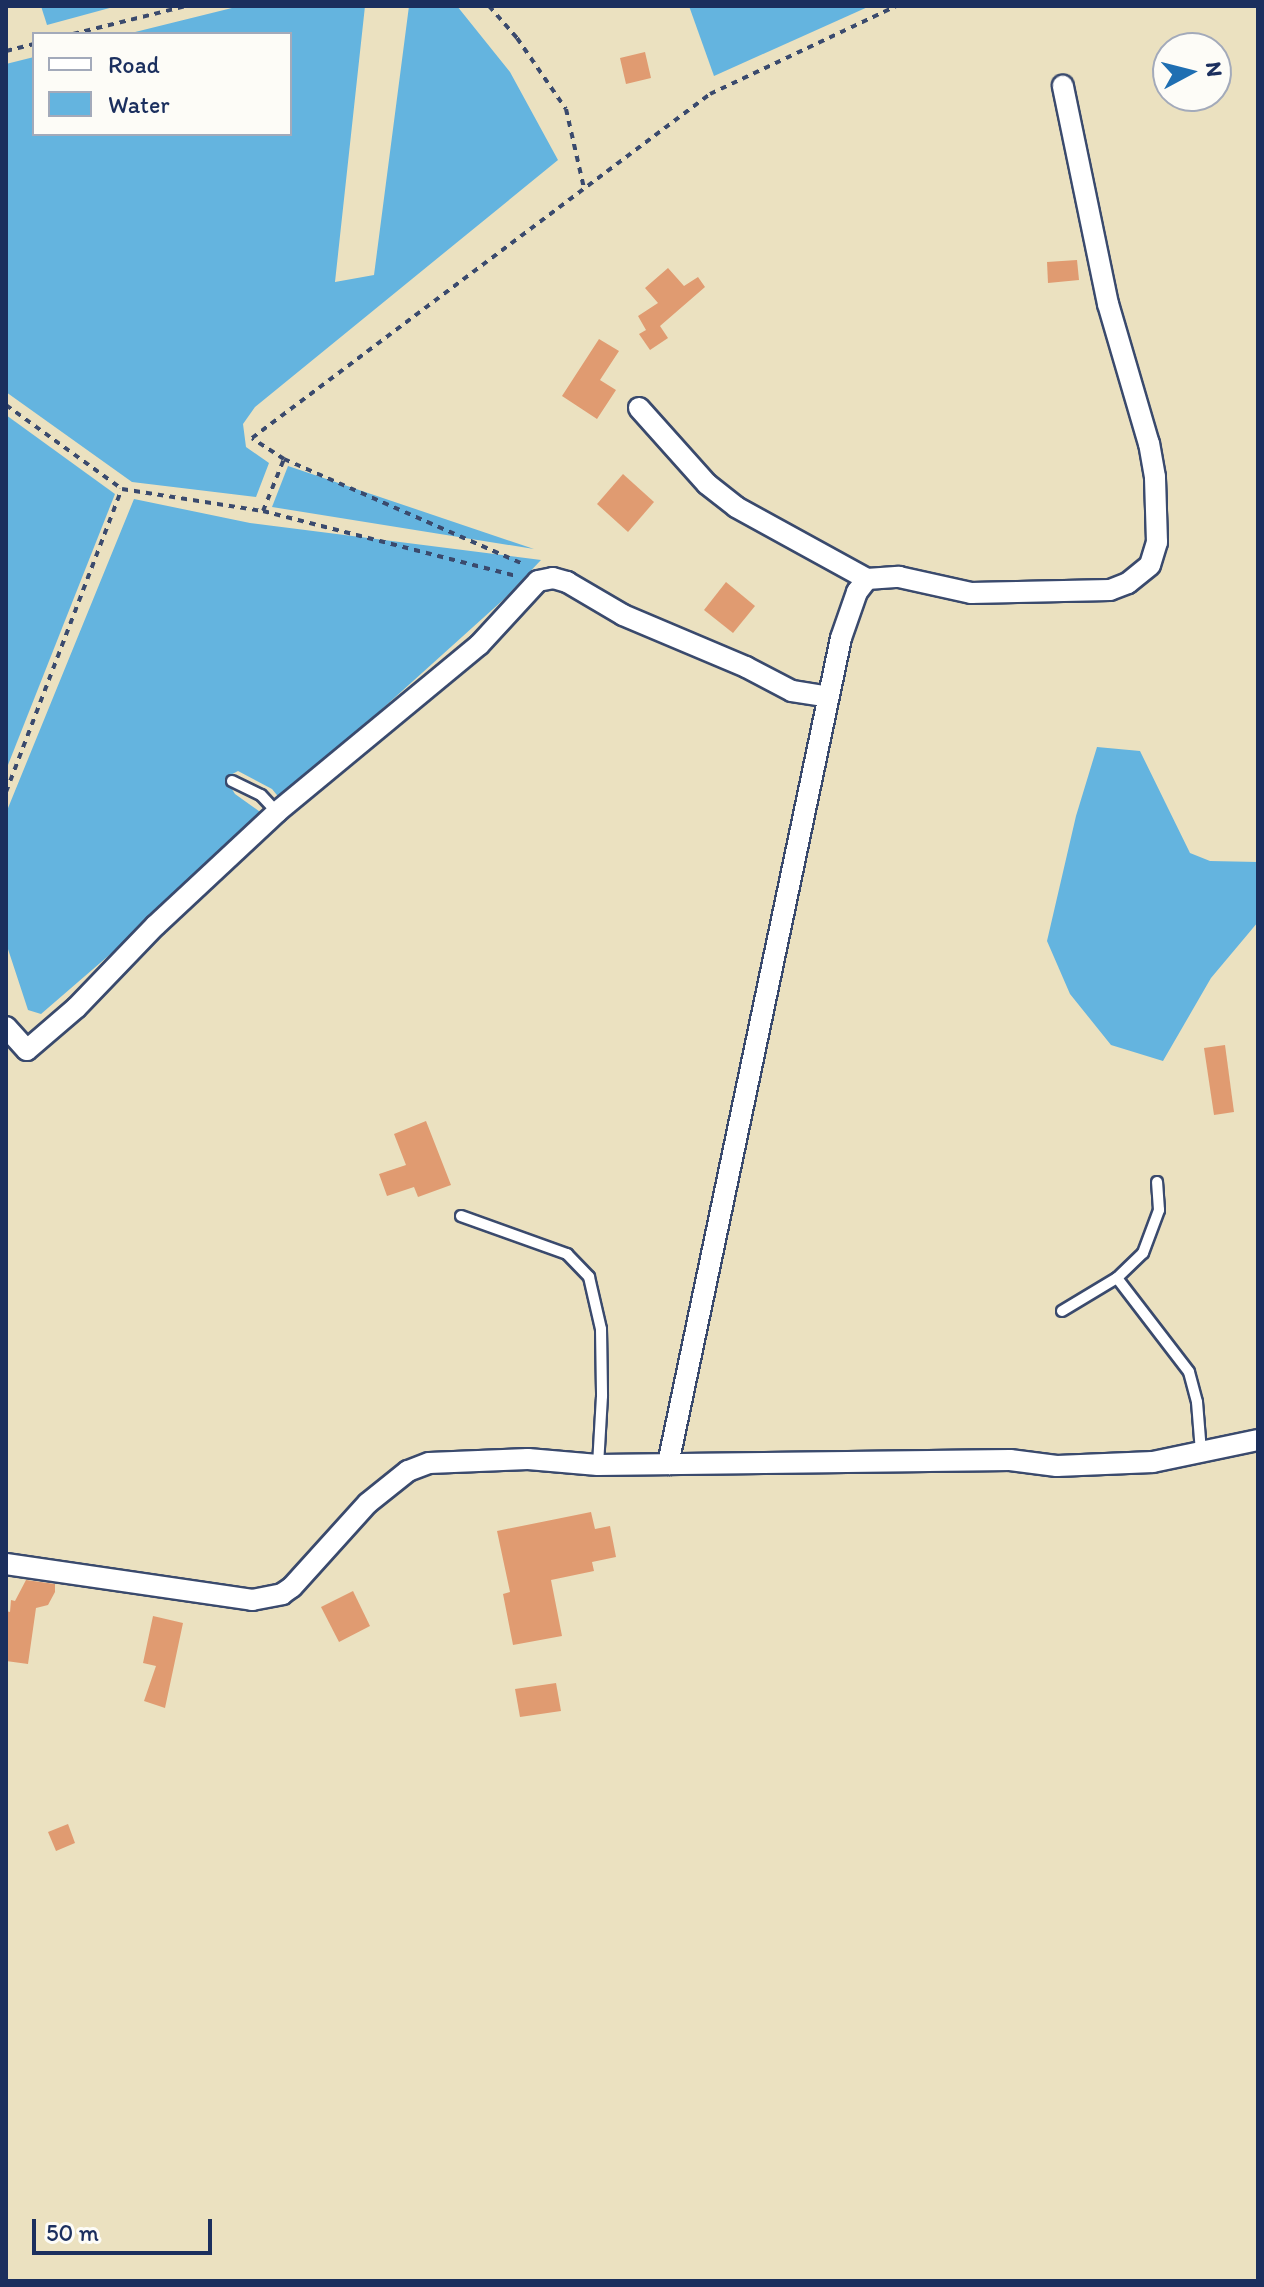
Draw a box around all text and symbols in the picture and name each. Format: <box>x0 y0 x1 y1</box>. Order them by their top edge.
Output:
legend <box>32 32 292 136</box>
north arrow <box>1152 32 1232 112</box>
text: Road <box>108 50 160 79</box>
text: N <box>1200 60 1229 78</box>
text: Water <box>108 90 170 119</box>
scale bar <box>36 2203 216 2253</box>
text: 50 m <box>46 2218 99 2247</box>

